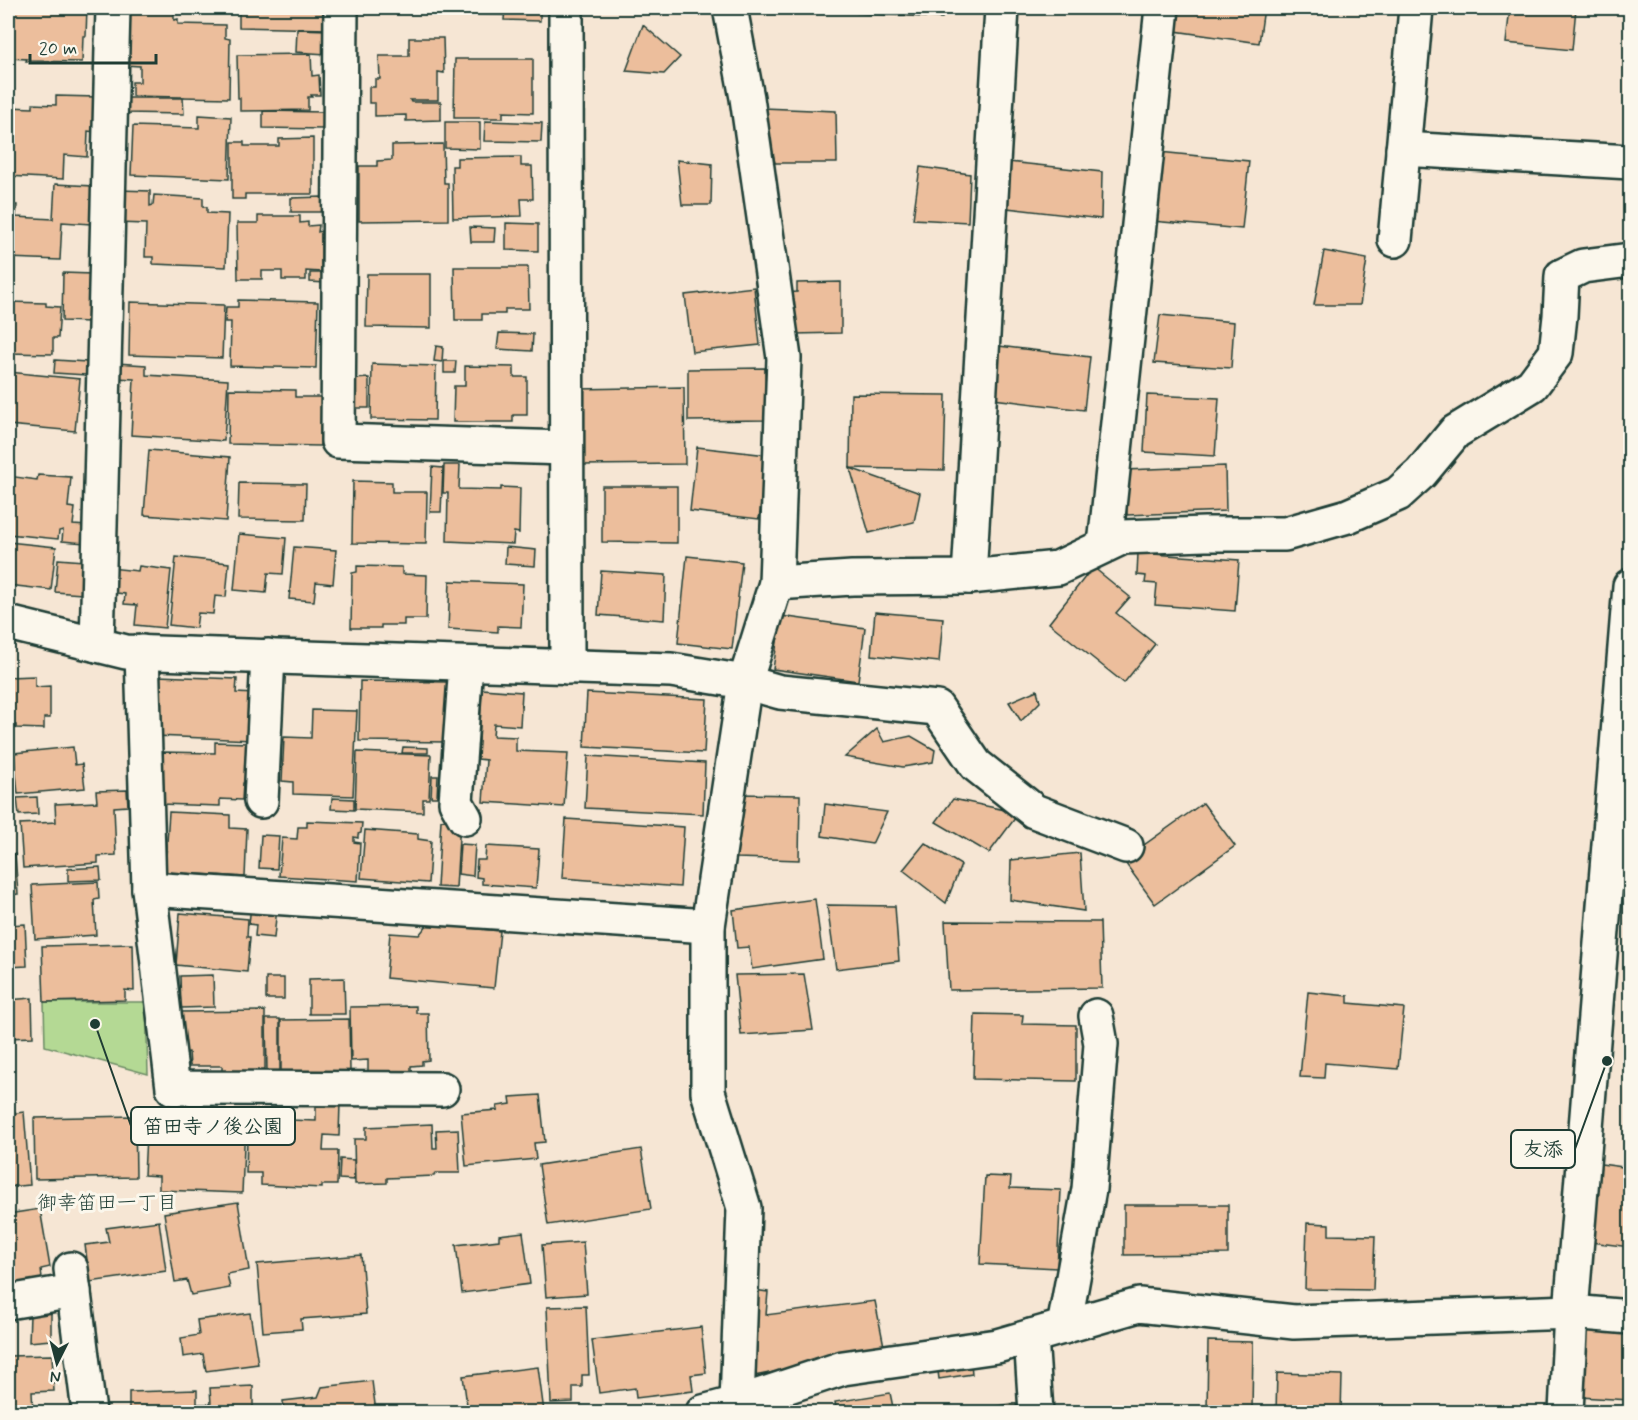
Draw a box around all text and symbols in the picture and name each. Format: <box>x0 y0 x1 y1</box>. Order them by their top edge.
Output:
scale bar <box>30 27 156 65</box>
text: 20 m <box>39 37 77 61</box>
callout: 笛田寺ノ後公園 <box>131 1107 295 1145</box>
text: 笛田寺ノ後公園 <box>143 1114 283 1141</box>
callout: 友添 <box>1511 1130 1575 1168</box>
text: 友添 <box>1523 1137 1563 1164</box>
district label: 御幸笛田一丁目 <box>37 1190 177 1217</box>
north arrow <box>27 1333 87 1393</box>
text: N <box>49 1365 62 1387</box>

